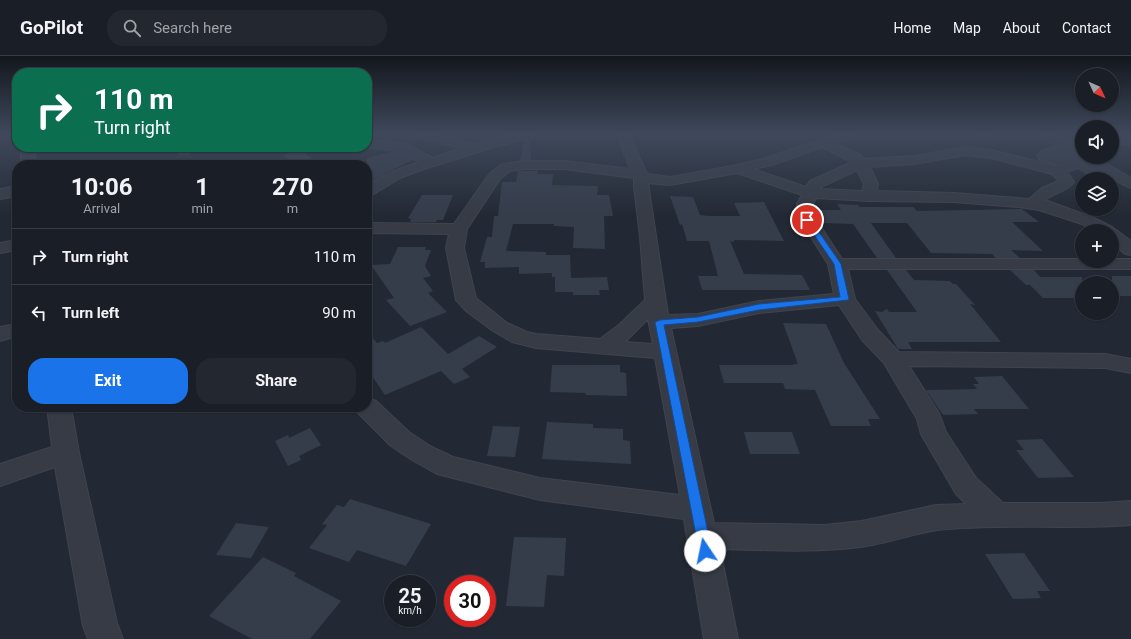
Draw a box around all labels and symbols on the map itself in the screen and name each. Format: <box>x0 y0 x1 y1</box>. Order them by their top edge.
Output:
north arrow <box>1075 68 1119 112</box>
pin <box>790 203 824 237</box>
position arrow <box>684 530 726 572</box>
speed limit sign: 30 <box>444 575 496 627</box>

